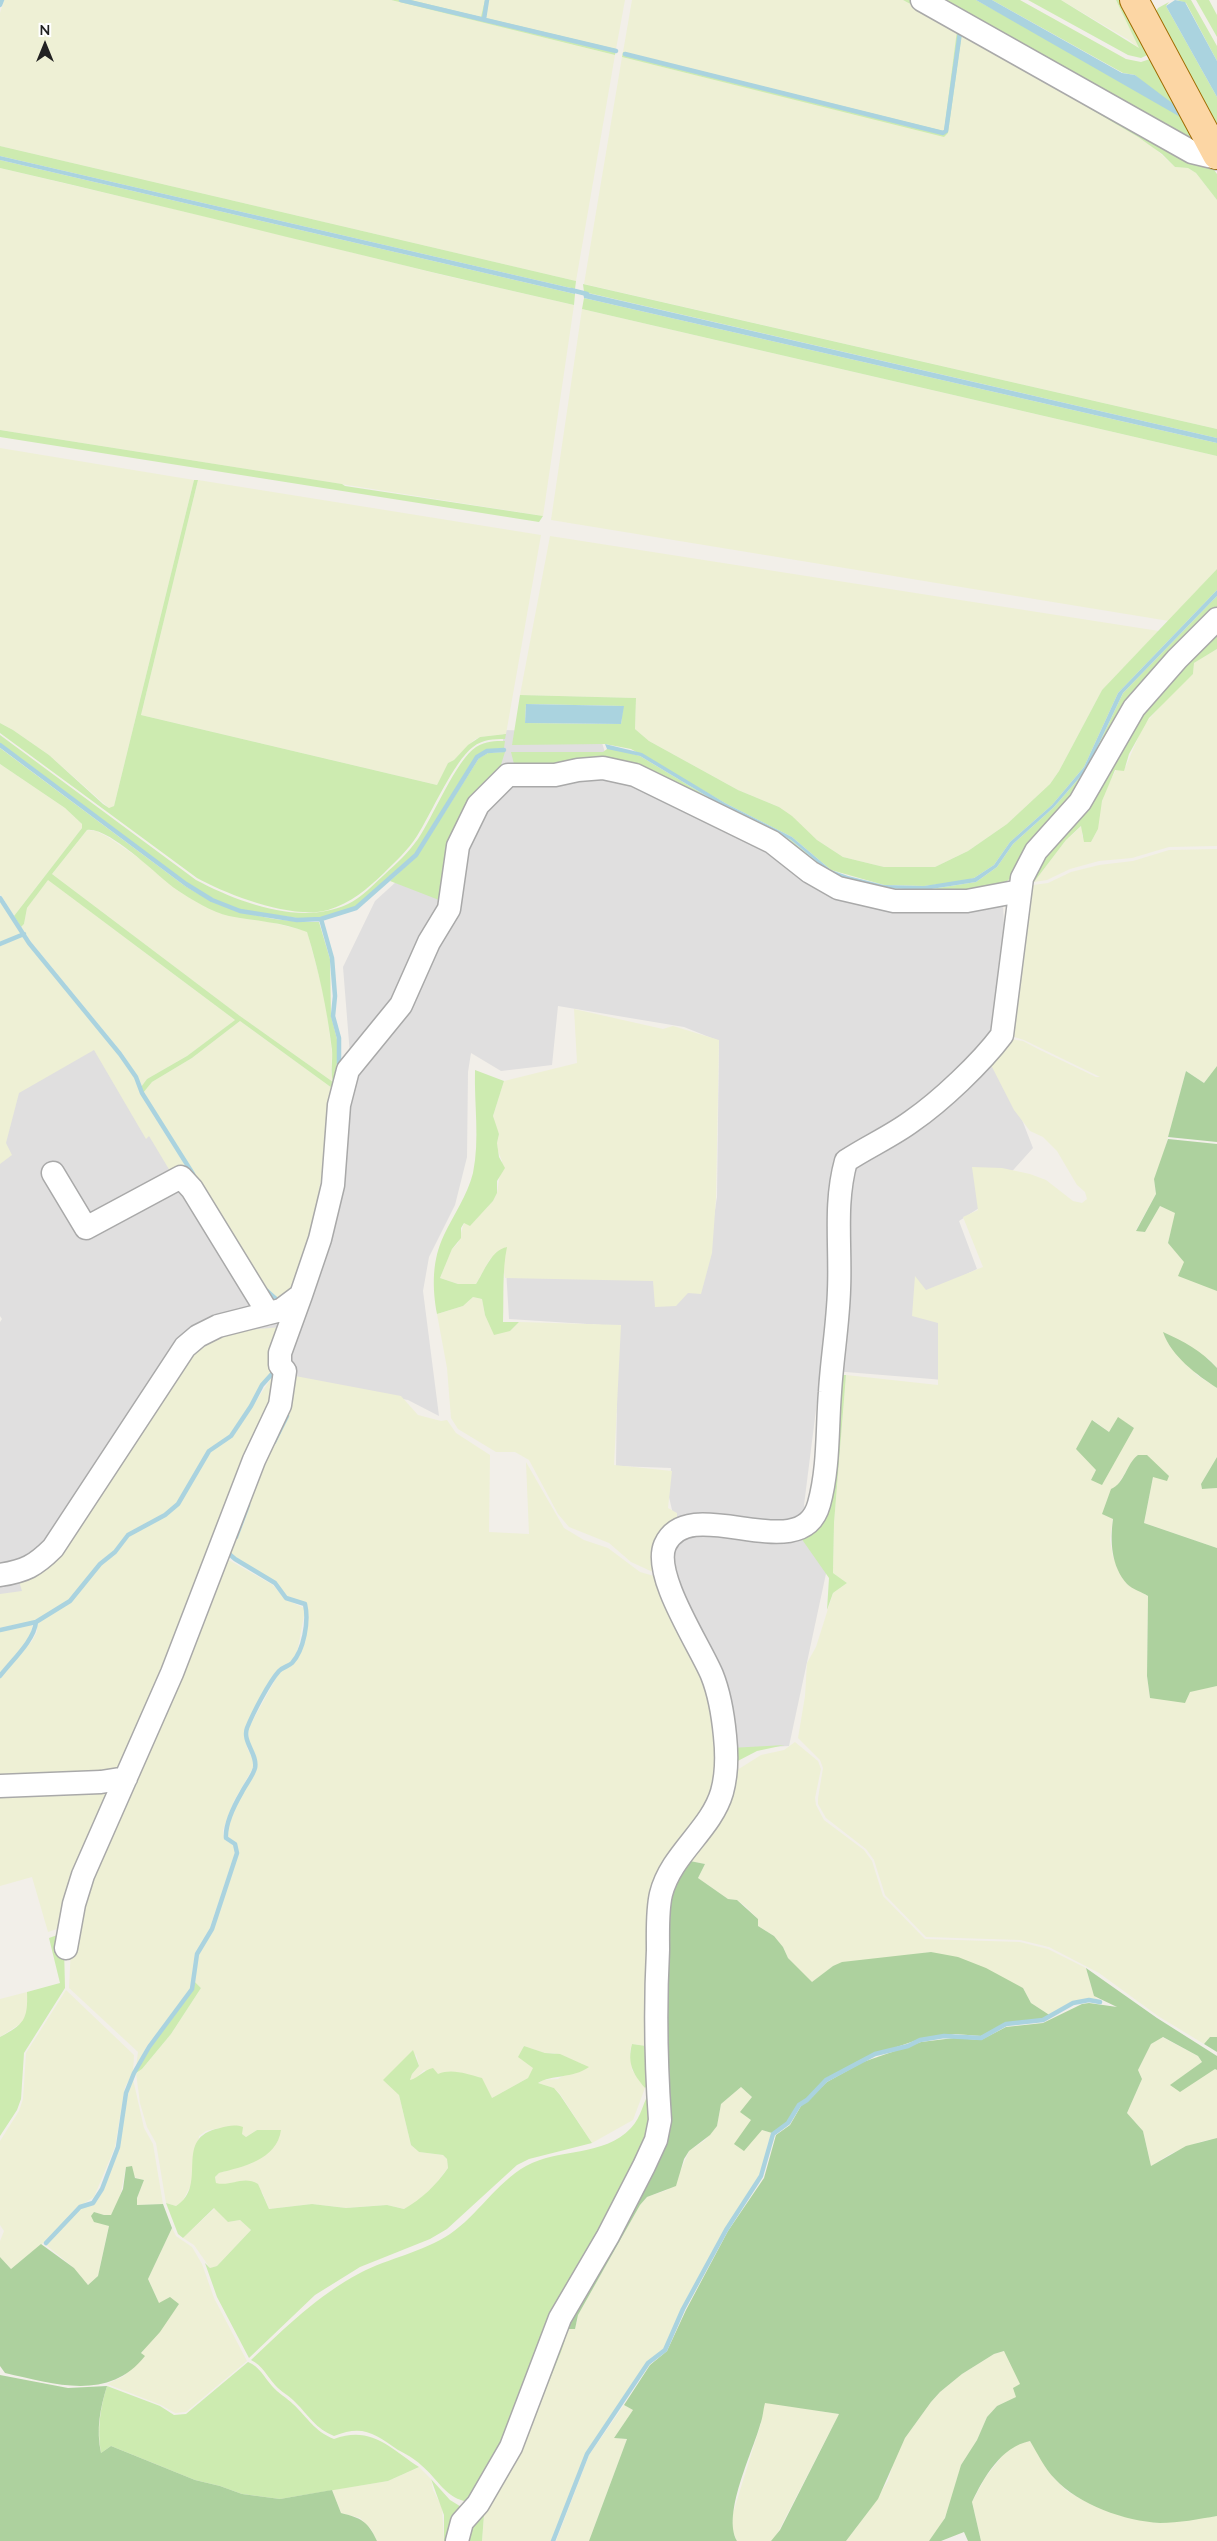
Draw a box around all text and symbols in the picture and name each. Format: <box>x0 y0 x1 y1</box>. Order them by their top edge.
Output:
north arrow <box>20 20 70 70</box>
text: N <box>40 21 50 38</box>

